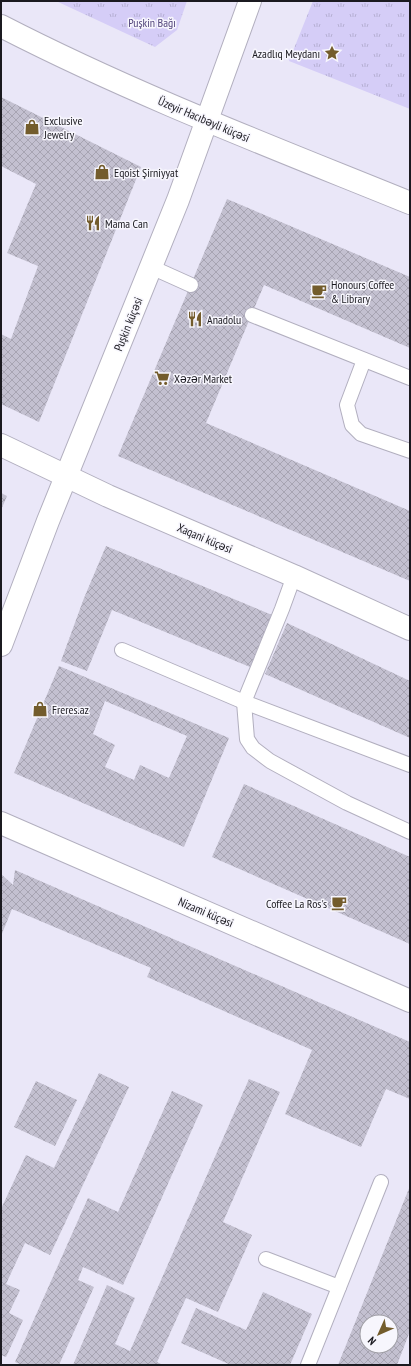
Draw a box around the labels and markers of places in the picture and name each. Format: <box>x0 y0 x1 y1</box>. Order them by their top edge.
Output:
place icon: Azadlıq Meydanı <box>323 44 341 62</box>
place label: Azadlıq Meydanı <box>252 46 320 61</box>
place label: Exclusive Jewelry <box>43 113 82 142</box>
shop icon: Exclusive Jewelry <box>23 118 41 136</box>
shop icon: Eqoist Şirniyyat <box>93 163 111 181</box>
place label: Eqoist Şirniyyat <box>114 165 179 180</box>
restaurant icon: Mama Can <box>84 214 102 232</box>
place label: Mama Can <box>105 216 148 231</box>
place label: Honours Coffee & Library <box>331 277 394 306</box>
cafe icon: Honours Coffee & Library <box>310 282 328 300</box>
restaurant icon: Anadolu <box>186 310 204 328</box>
place label: Anadolu <box>207 312 241 327</box>
supermarket icon: Xəzər Market <box>153 369 171 387</box>
place label: Xəzər Market <box>174 371 233 386</box>
shop icon: Freres.az <box>31 700 49 718</box>
place label: Freres.az <box>52 702 89 717</box>
cafe icon: Coffee La Ros's <box>330 894 348 912</box>
place label: Coffee La Ros's <box>266 896 327 911</box>

